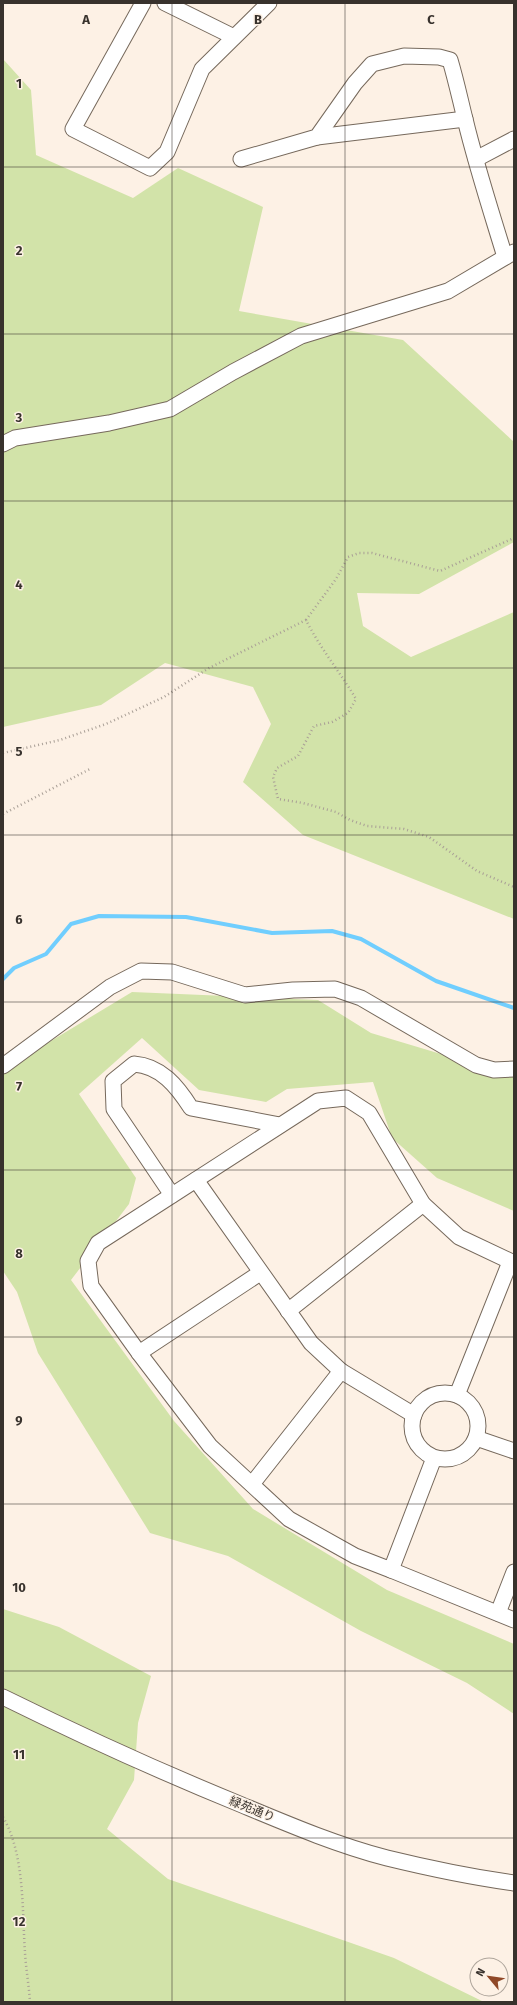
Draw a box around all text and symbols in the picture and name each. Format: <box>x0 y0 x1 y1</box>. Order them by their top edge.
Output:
text: A <box>81 12 90 27</box>
text: B <box>254 12 262 27</box>
text: C <box>427 12 435 27</box>
text: 1 <box>16 76 22 91</box>
text: 2 <box>16 243 23 258</box>
text: 3 <box>15 410 23 425</box>
text: 4 <box>15 577 23 592</box>
text: 5 <box>16 744 23 759</box>
text: 6 <box>15 912 23 927</box>
text: 7 <box>16 1079 22 1094</box>
text: 8 <box>15 1246 23 1261</box>
text: 9 <box>15 1413 23 1428</box>
text: 10 <box>12 1580 26 1595</box>
text: 11 <box>13 1747 25 1762</box>
street label: 緑苑通り <box>227 1794 277 1824</box>
text: 12 <box>13 1914 26 1929</box>
north arrow <box>469 1957 509 1997</box>
text: N <box>473 1966 488 1979</box>

